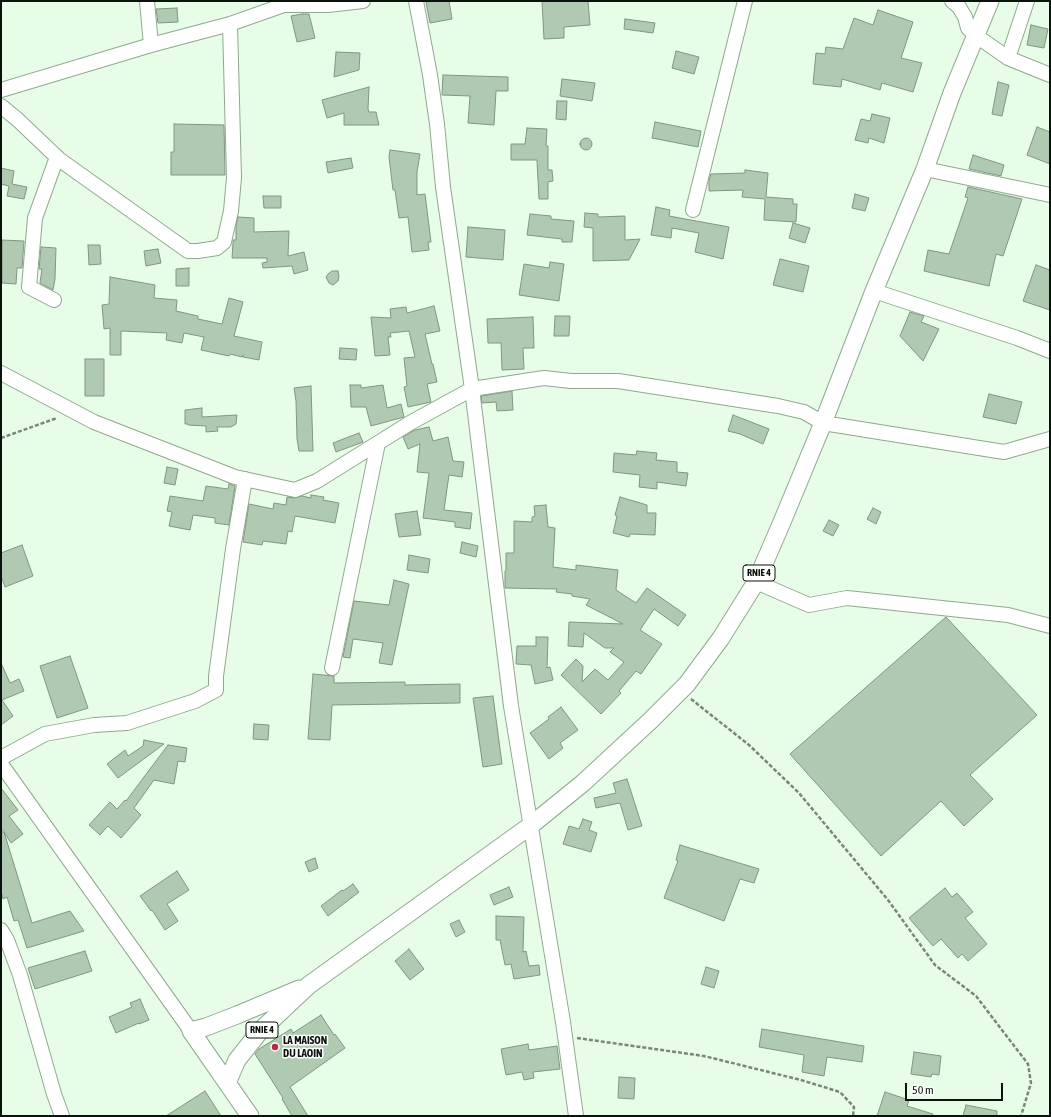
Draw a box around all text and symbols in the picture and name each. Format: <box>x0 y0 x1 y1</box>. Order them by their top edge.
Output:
road number: RNIE 4 <box>743 565 775 581</box>
road number: RNIE 4 <box>246 1022 278 1038</box>
place label: LA MAISON DU LAOIN <box>283 1034 327 1060</box>
marker: LA MAISON DU LAOIN <box>270 1042 280 1052</box>
scale bar <box>907 1075 1005 1101</box>
text: 50 m <box>912 1083 934 1097</box>

